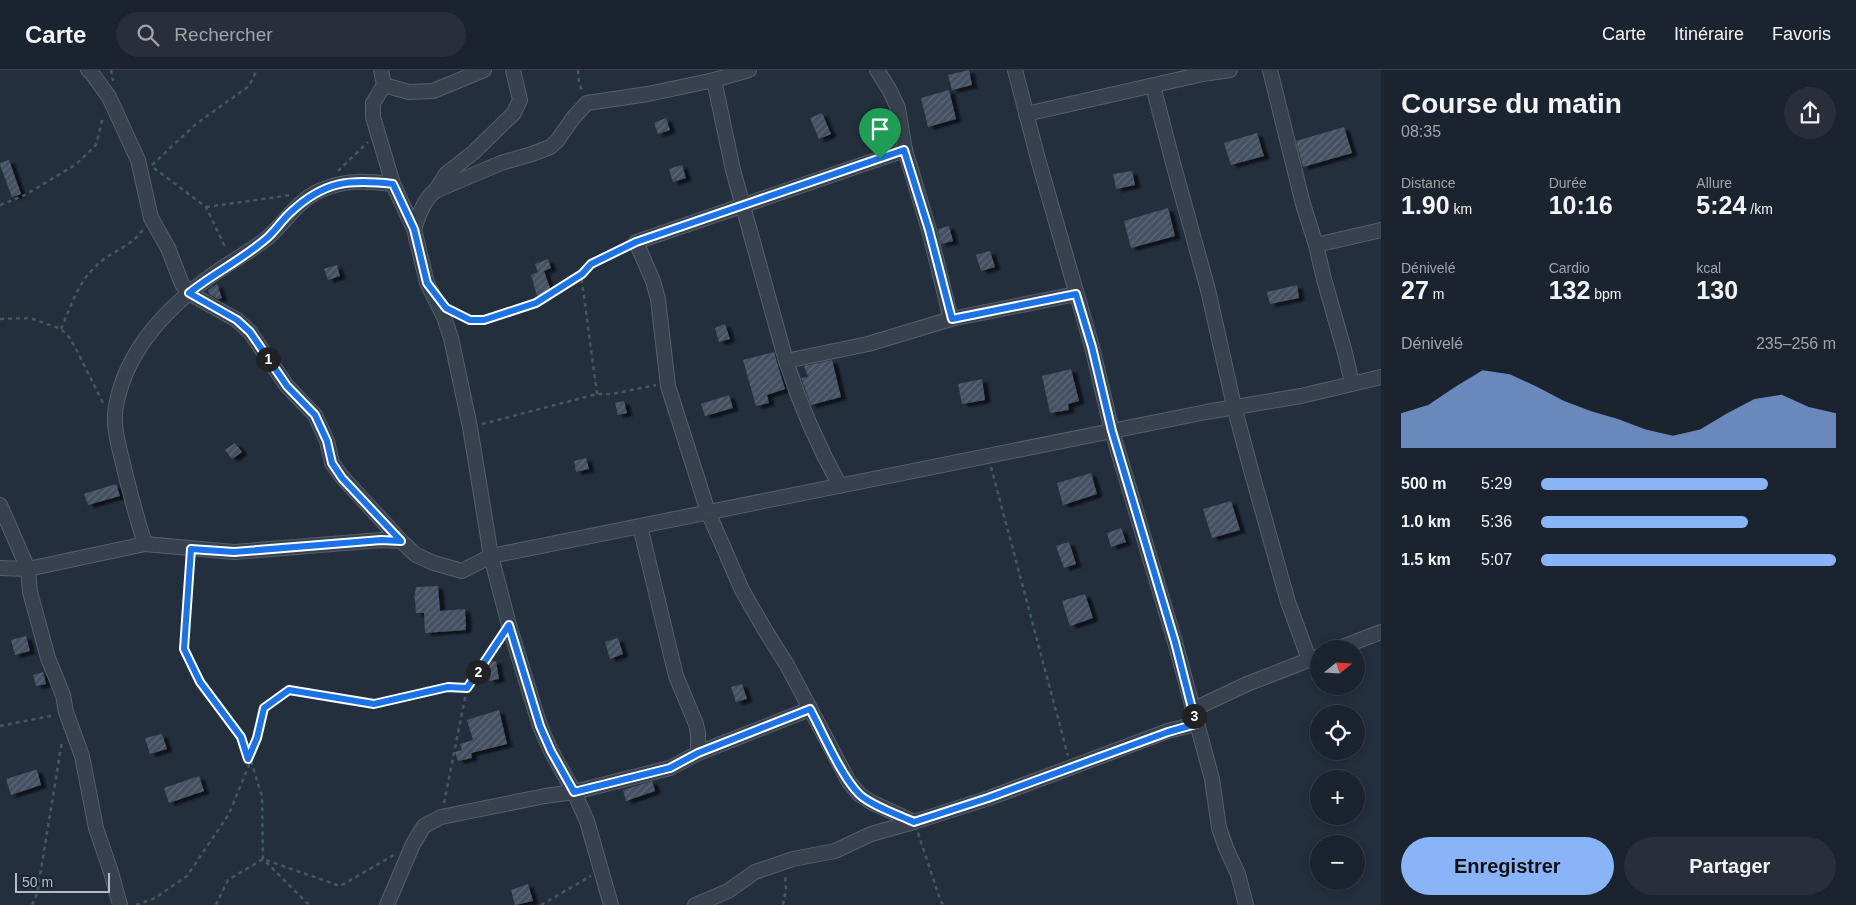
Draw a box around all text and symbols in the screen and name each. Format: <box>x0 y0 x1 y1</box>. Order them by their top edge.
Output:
search box <box>116 12 466 57</box>
text: Carte <box>25 21 86 48</box>
icon: search <box>134 21 162 49</box>
text: Rechercher <box>174 24 273 45</box>
text: Carte <box>1602 24 1646 44</box>
text: Itinéraire <box>1674 24 1744 44</box>
text: Favoris <box>1772 24 1831 44</box>
button: share <box>1784 87 1836 139</box>
text: Course du matin <box>1401 88 1622 119</box>
pin <box>859 108 901 159</box>
icon: arrive <box>866 115 894 143</box>
text: 08:35 <box>1401 123 1441 140</box>
text: Distance <box>1401 175 1455 191</box>
text: Durée <box>1549 175 1587 191</box>
text: Allure <box>1696 175 1732 191</box>
text: 1.90 <box>1401 191 1450 219</box>
text: 10:16 <box>1549 191 1613 219</box>
text: 5:24 <box>1696 191 1746 219</box>
text: km <box>1450 201 1472 217</box>
text: /km <box>1746 201 1773 217</box>
text: Dénivelé <box>1401 260 1455 276</box>
text: Cardio <box>1549 260 1590 276</box>
text: kcal <box>1696 260 1721 276</box>
text: 27 <box>1401 276 1429 304</box>
text: 132 <box>1549 276 1590 304</box>
text: 130 <box>1696 276 1738 304</box>
text: m <box>1429 286 1444 302</box>
text: bpm <box>1590 286 1622 302</box>
text: Dénivelé <box>1401 335 1463 352</box>
text: 235–256 m <box>1756 335 1836 352</box>
pin: 1 <box>256 346 280 372</box>
text: 1 <box>265 351 272 367</box>
text: 500 m <box>1401 475 1446 492</box>
text: 5:29 <box>1481 475 1512 492</box>
text: 1.0 km <box>1401 513 1451 530</box>
text: 5:36 <box>1481 513 1512 530</box>
text: 1.5 km <box>1401 551 1451 568</box>
text: 5:07 <box>1481 551 1512 568</box>
north arrow <box>1310 640 1365 695</box>
map controls <box>1310 640 1365 890</box>
pin: 2 <box>466 660 490 684</box>
text: 2 <box>475 664 482 680</box>
pin: 3 <box>1182 704 1206 728</box>
button: locate <box>1310 705 1365 760</box>
text: 3 <box>1191 708 1198 724</box>
button: + <box>1310 770 1365 825</box>
button: − <box>1310 835 1365 890</box>
button: Enregistrer <box>1401 837 1614 895</box>
button: Partager <box>1624 837 1836 895</box>
scale bar <box>15 870 110 893</box>
text: 50 m <box>22 874 53 890</box>

